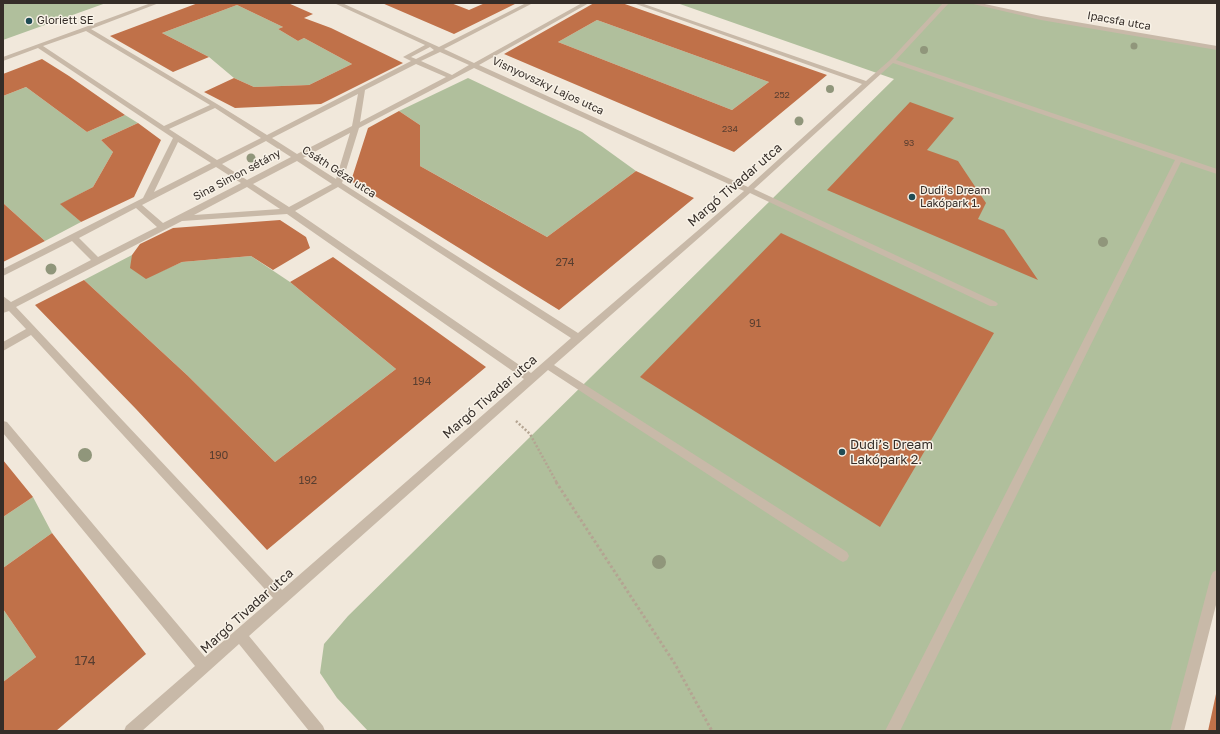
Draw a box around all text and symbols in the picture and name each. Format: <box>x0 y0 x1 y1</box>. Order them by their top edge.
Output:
street label: Ipacsfa utca <box>1086 9 1152 33</box>
place label: Gloriett SE <box>37 14 94 28</box>
marker: Gloriett SE <box>24 16 34 26</box>
street label: Visnyovszky Lajos utca <box>490 54 606 118</box>
house number: 252 <box>774 90 790 100</box>
house number: 234 <box>722 124 738 134</box>
house number: 93 <box>904 138 914 148</box>
street label: Margó Tivadar utca <box>685 140 785 230</box>
street label: Csáth Géza utca <box>300 143 378 201</box>
street label: Sina Simon sétány <box>191 146 283 204</box>
place label: Dudi’s Dream Lakópark 1. <box>920 184 990 210</box>
marker: Dudi’s Dream Lakópark 1. <box>907 192 917 202</box>
house number: 274 <box>556 256 574 270</box>
house number: 91 <box>749 317 761 331</box>
street label: Margó Tivadar utca <box>440 352 540 442</box>
house number: 194 <box>413 375 431 389</box>
place label: Dudi’s Dream Lakópark 2. <box>850 437 933 468</box>
marker: Dudi’s Dream Lakópark 2. <box>837 447 847 457</box>
house number: 190 <box>210 449 228 463</box>
house number: 192 <box>299 474 317 488</box>
street label: Margó Tivadar utca <box>197 565 297 657</box>
house number: 174 <box>74 653 96 669</box>

